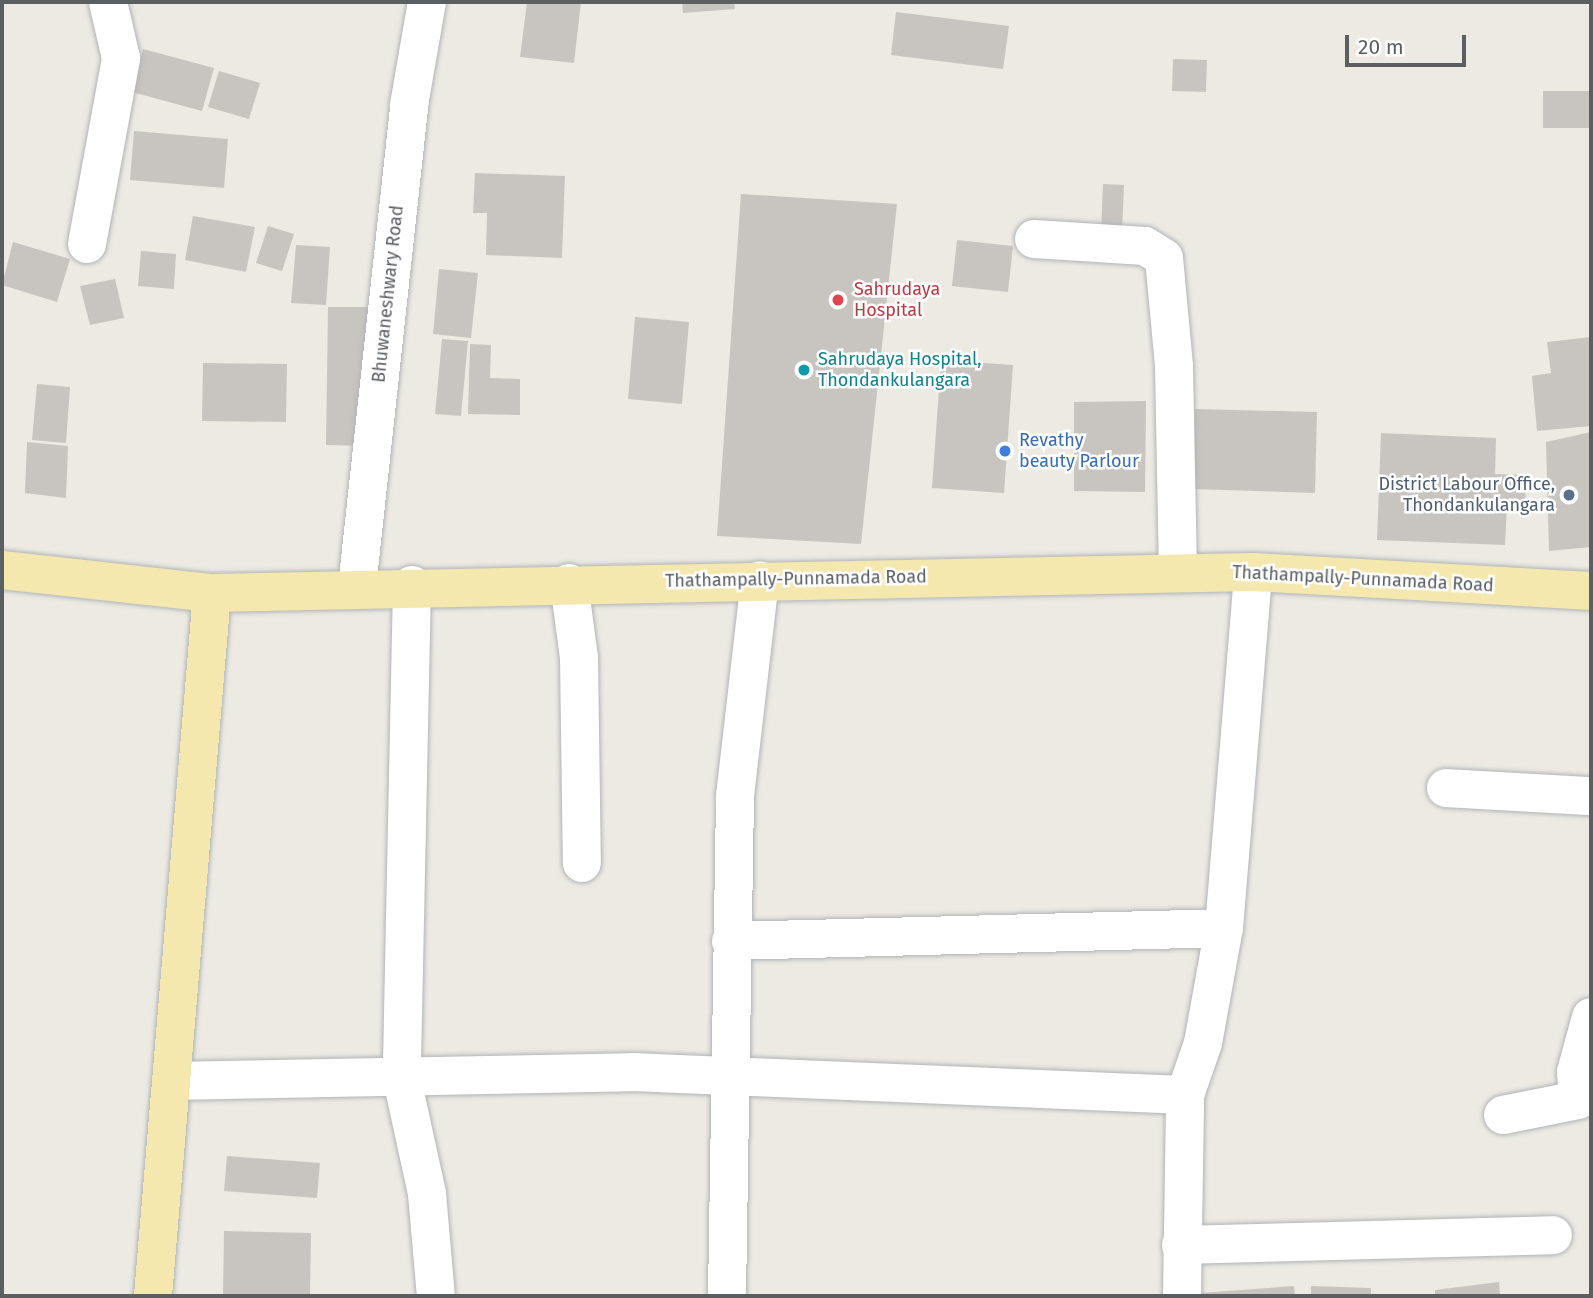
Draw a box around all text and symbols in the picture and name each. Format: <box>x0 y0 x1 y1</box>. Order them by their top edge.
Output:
scale bar <box>1348 21 1469 65</box>
text: 20 m <box>1358 34 1404 60</box>
street label: Bhuwaneshwary Road <box>368 204 408 384</box>
place label: Sahrudaya Hospital <box>854 279 940 322</box>
marker: Sahrudaya Hospital <box>828 290 848 310</box>
place label: Sahrudaya Hospital, Thondankulangara <box>818 349 982 392</box>
marker: Sahrudaya Hospital, Thondankulangara <box>796 362 812 378</box>
place label: Revathy beauty Parlour <box>1019 430 1139 472</box>
marker: Revathy beauty Parlour <box>997 443 1013 459</box>
place label: District Labour Office, Thondankulangara <box>1379 474 1555 516</box>
marker: District Labour Office, Thondankulangara <box>1561 487 1577 503</box>
street label: Thathampally-Punnamada Road <box>1232 561 1494 597</box>
street label: Thathampally-Punnamada Road <box>665 566 927 592</box>

